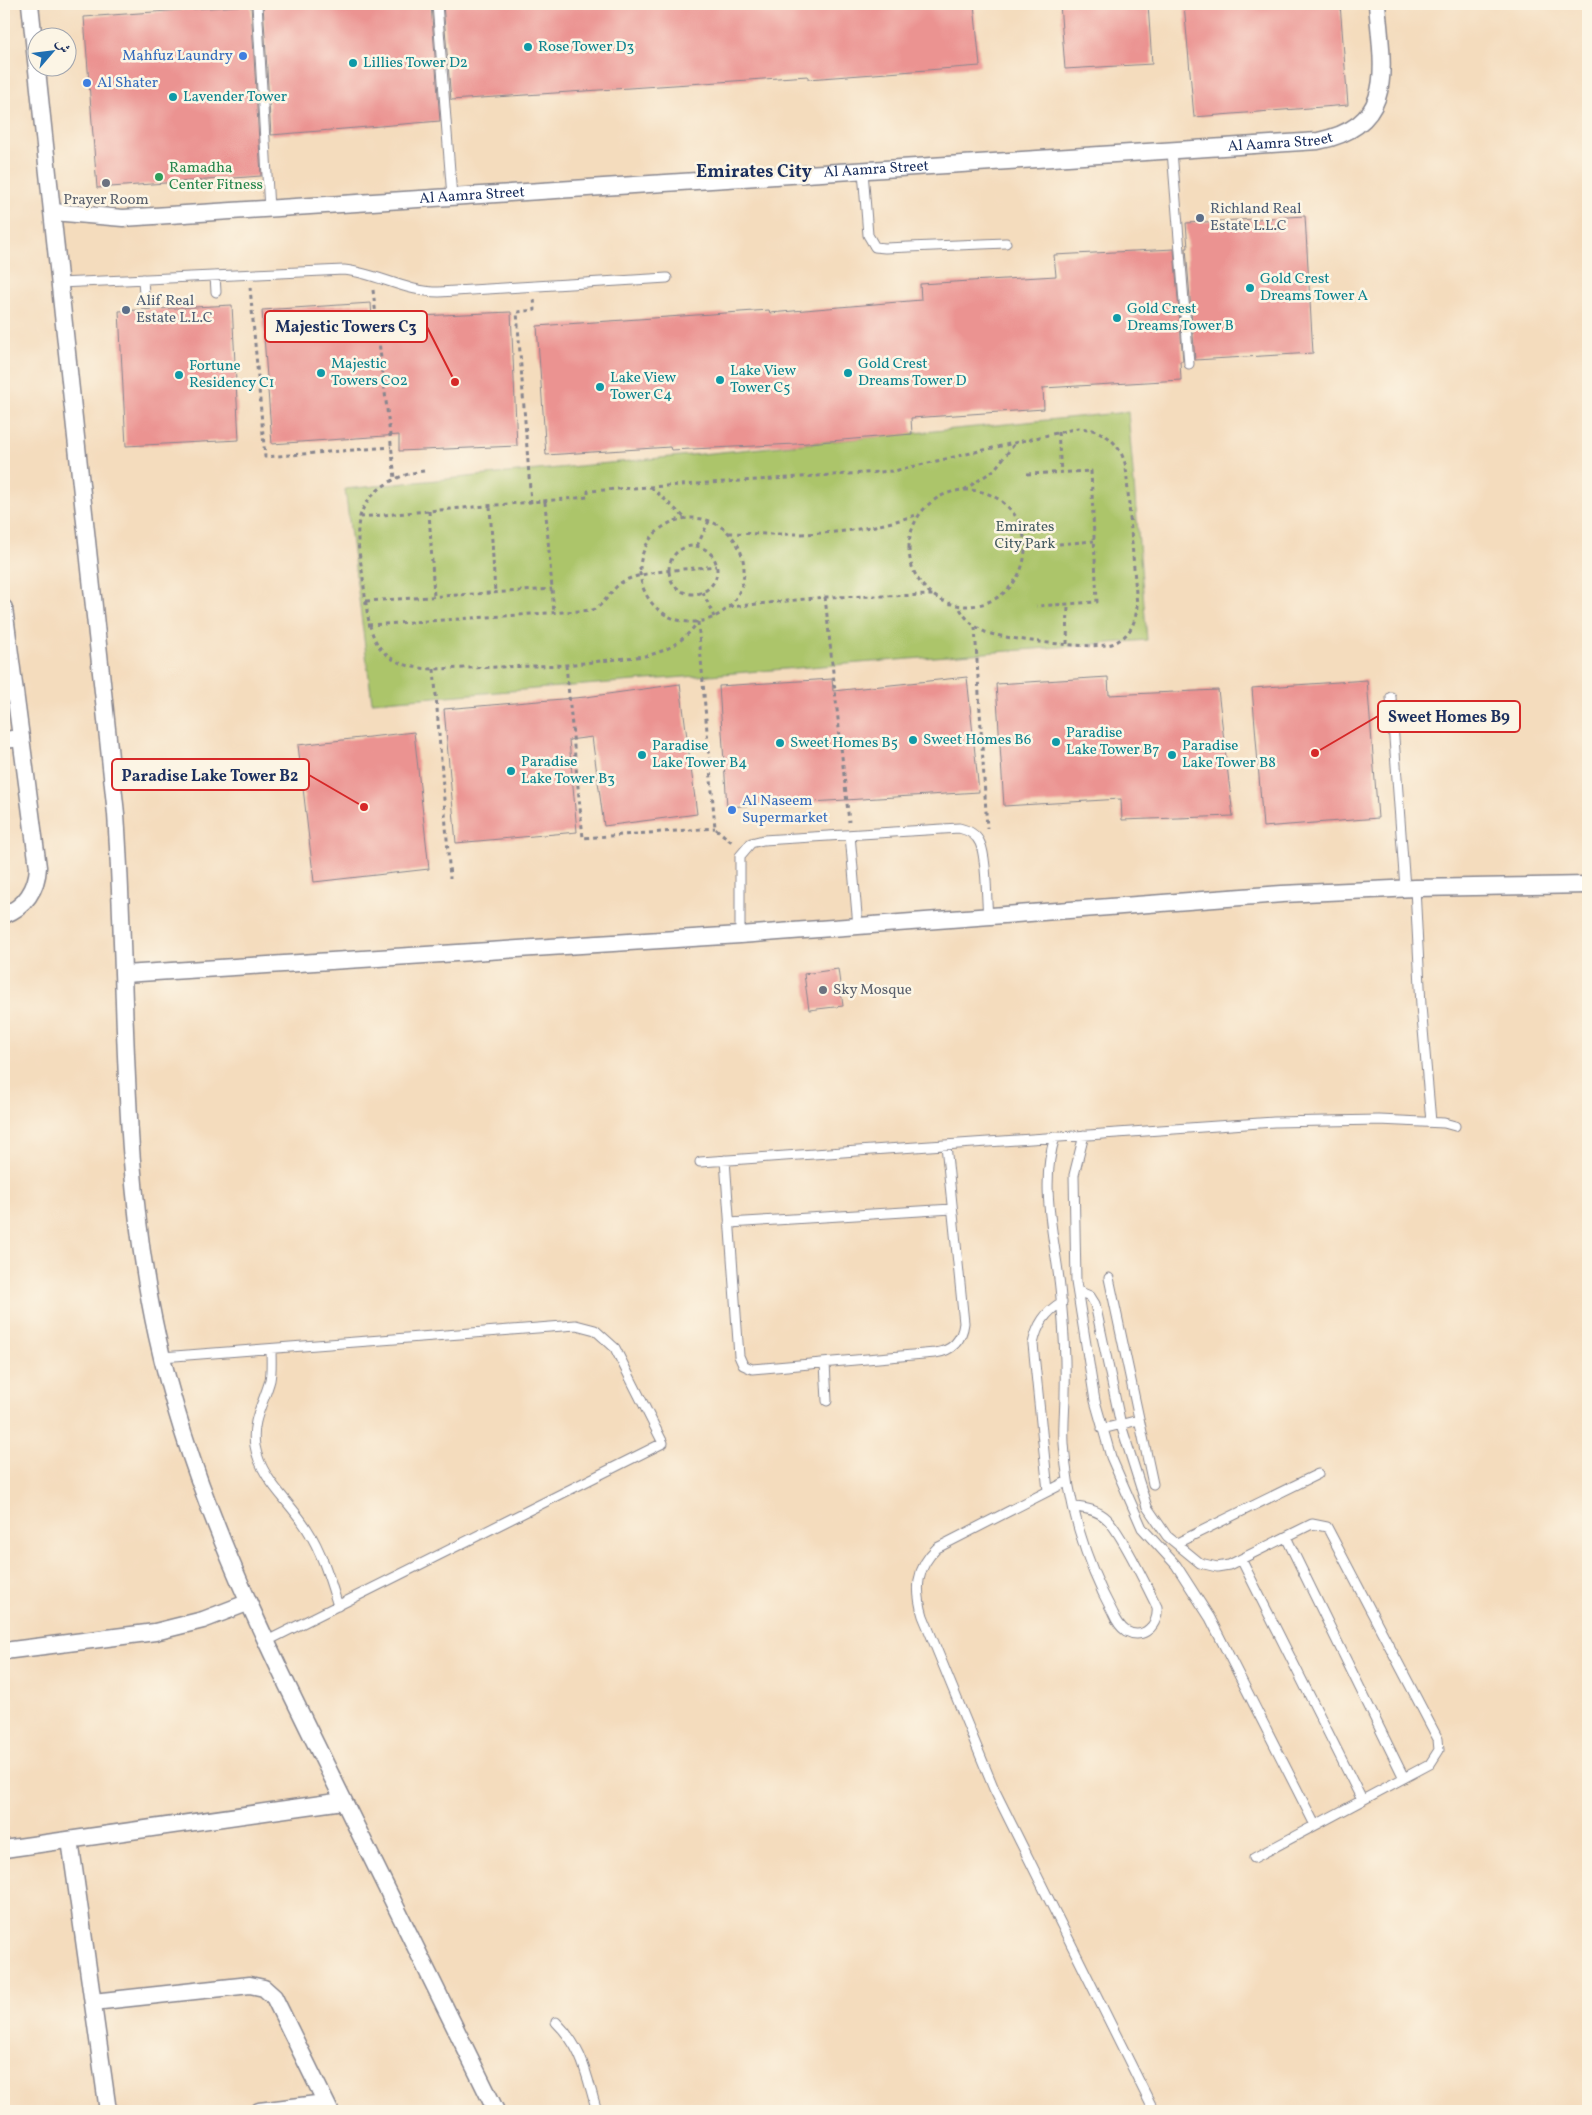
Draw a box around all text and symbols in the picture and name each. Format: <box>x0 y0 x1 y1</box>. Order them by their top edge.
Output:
north arrow <box>28 28 78 78</box>
text: ش <box>51 36 74 57</box>
place label: Rose Tower D3 <box>538 37 634 58</box>
marker: Rose Tower D3 <box>522 41 534 53</box>
place label: Mahfuz Laundry <box>122 46 233 67</box>
marker: Mahfuz Laundry <box>237 50 249 62</box>
place label: Lillies Tower D2 <box>363 53 468 74</box>
marker: Lillies Tower D2 <box>347 57 359 69</box>
place label: Al Shater <box>97 73 158 94</box>
marker: Al Shater <box>81 77 93 89</box>
place label: Lavender Tower <box>183 87 287 108</box>
marker: Lavender Tower <box>167 91 179 103</box>
street label: Al Aamra Street <box>1227 127 1336 157</box>
street label: Al Aamra Street <box>823 156 930 183</box>
place label: Ramadha Center Fitness <box>169 158 263 196</box>
district label: Emirates City <box>696 160 812 185</box>
marker: Ramadha Center Fitness <box>153 171 165 183</box>
marker: Prayer Room <box>100 177 112 189</box>
street label: Al Aamra Street <box>419 182 525 209</box>
place label: Prayer Room <box>63 190 149 211</box>
place label: Richland Real Estate L.L.C <box>1210 199 1301 237</box>
marker: Richland Real Estate L.L.C <box>1194 212 1206 224</box>
place label: Gold Crest Dreams Tower A <box>1260 269 1368 307</box>
marker: Gold Crest Dreams Tower A <box>1244 282 1256 294</box>
place label: Alif Real Estate L.L.C <box>136 291 213 329</box>
place label: Gold Crest Dreams Tower B <box>1127 299 1234 337</box>
marker: Alif Real Estate L.L.C <box>120 304 132 316</box>
callout: Majestic Towers C3 <box>265 311 427 342</box>
marker: Gold Crest Dreams Tower B <box>1111 312 1123 324</box>
text: Majestic Towers C3 <box>275 317 417 339</box>
place label: Majestic Towers C02 <box>331 354 408 392</box>
place label: Gold Crest Dreams Tower D <box>858 354 966 392</box>
place label: Fortune Residency C1 <box>189 356 275 394</box>
place label: Lake View Tower C5 <box>730 361 796 399</box>
marker: Majestic Towers C02 <box>315 367 327 379</box>
marker: Gold Crest Dreams Tower D <box>842 367 854 379</box>
place label: Lake View Tower C4 <box>610 368 676 406</box>
marker: Fortune Residency C1 <box>173 369 185 381</box>
marker: Lake View Tower C5 <box>714 374 726 386</box>
marker: Lake View Tower C4 <box>594 381 606 393</box>
park label: Emirates City Park <box>995 517 1055 555</box>
callout: Sweet Homes B9 <box>1378 701 1520 732</box>
text: Sweet Homes B9 <box>1388 707 1510 729</box>
place label: Paradise Lake Tower B7 <box>1066 723 1160 761</box>
place label: Sweet Homes B6 <box>923 730 1031 751</box>
place label: Sweet Homes B5 <box>790 733 898 754</box>
marker: Sweet Homes B6 <box>907 734 919 746</box>
place label: Paradise Lake Tower B4 <box>652 736 747 774</box>
marker: Paradise Lake Tower B7 <box>1050 736 1062 748</box>
place label: Paradise Lake Tower B8 <box>1182 736 1276 774</box>
marker: Sweet Homes B5 <box>774 737 786 749</box>
marker: Paradise Lake Tower B4 <box>636 749 648 761</box>
marker: Paradise Lake Tower B8 <box>1166 749 1178 761</box>
place label: Paradise Lake Tower B3 <box>521 752 615 790</box>
callout: Paradise Lake Tower B2 <box>112 759 309 790</box>
marker: Paradise Lake Tower B3 <box>505 765 517 777</box>
text: Paradise Lake Tower B2 <box>122 766 298 788</box>
place label: Al Naseem Supermarket <box>742 791 828 829</box>
marker: Al Naseem Supermarket <box>726 804 738 816</box>
place label: Sky Mosque <box>833 980 912 1001</box>
marker: Sky Mosque <box>817 984 829 996</box>

